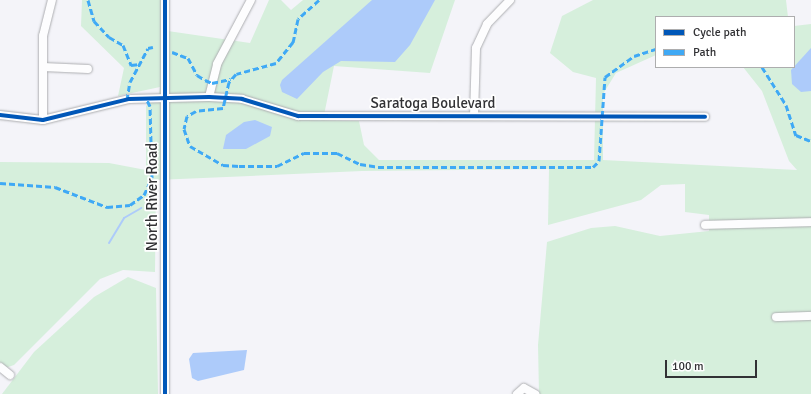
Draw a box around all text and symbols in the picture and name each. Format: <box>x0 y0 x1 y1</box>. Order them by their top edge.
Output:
legend <box>655 16 795 68</box>
text: Cycle path <box>693 25 746 40</box>
text: Path <box>693 45 716 60</box>
street label: Saratoga Boulevard <box>371 95 495 113</box>
street label: North River Road <box>144 143 162 251</box>
scale bar <box>667 352 759 378</box>
text: 100 m <box>672 359 704 374</box>

